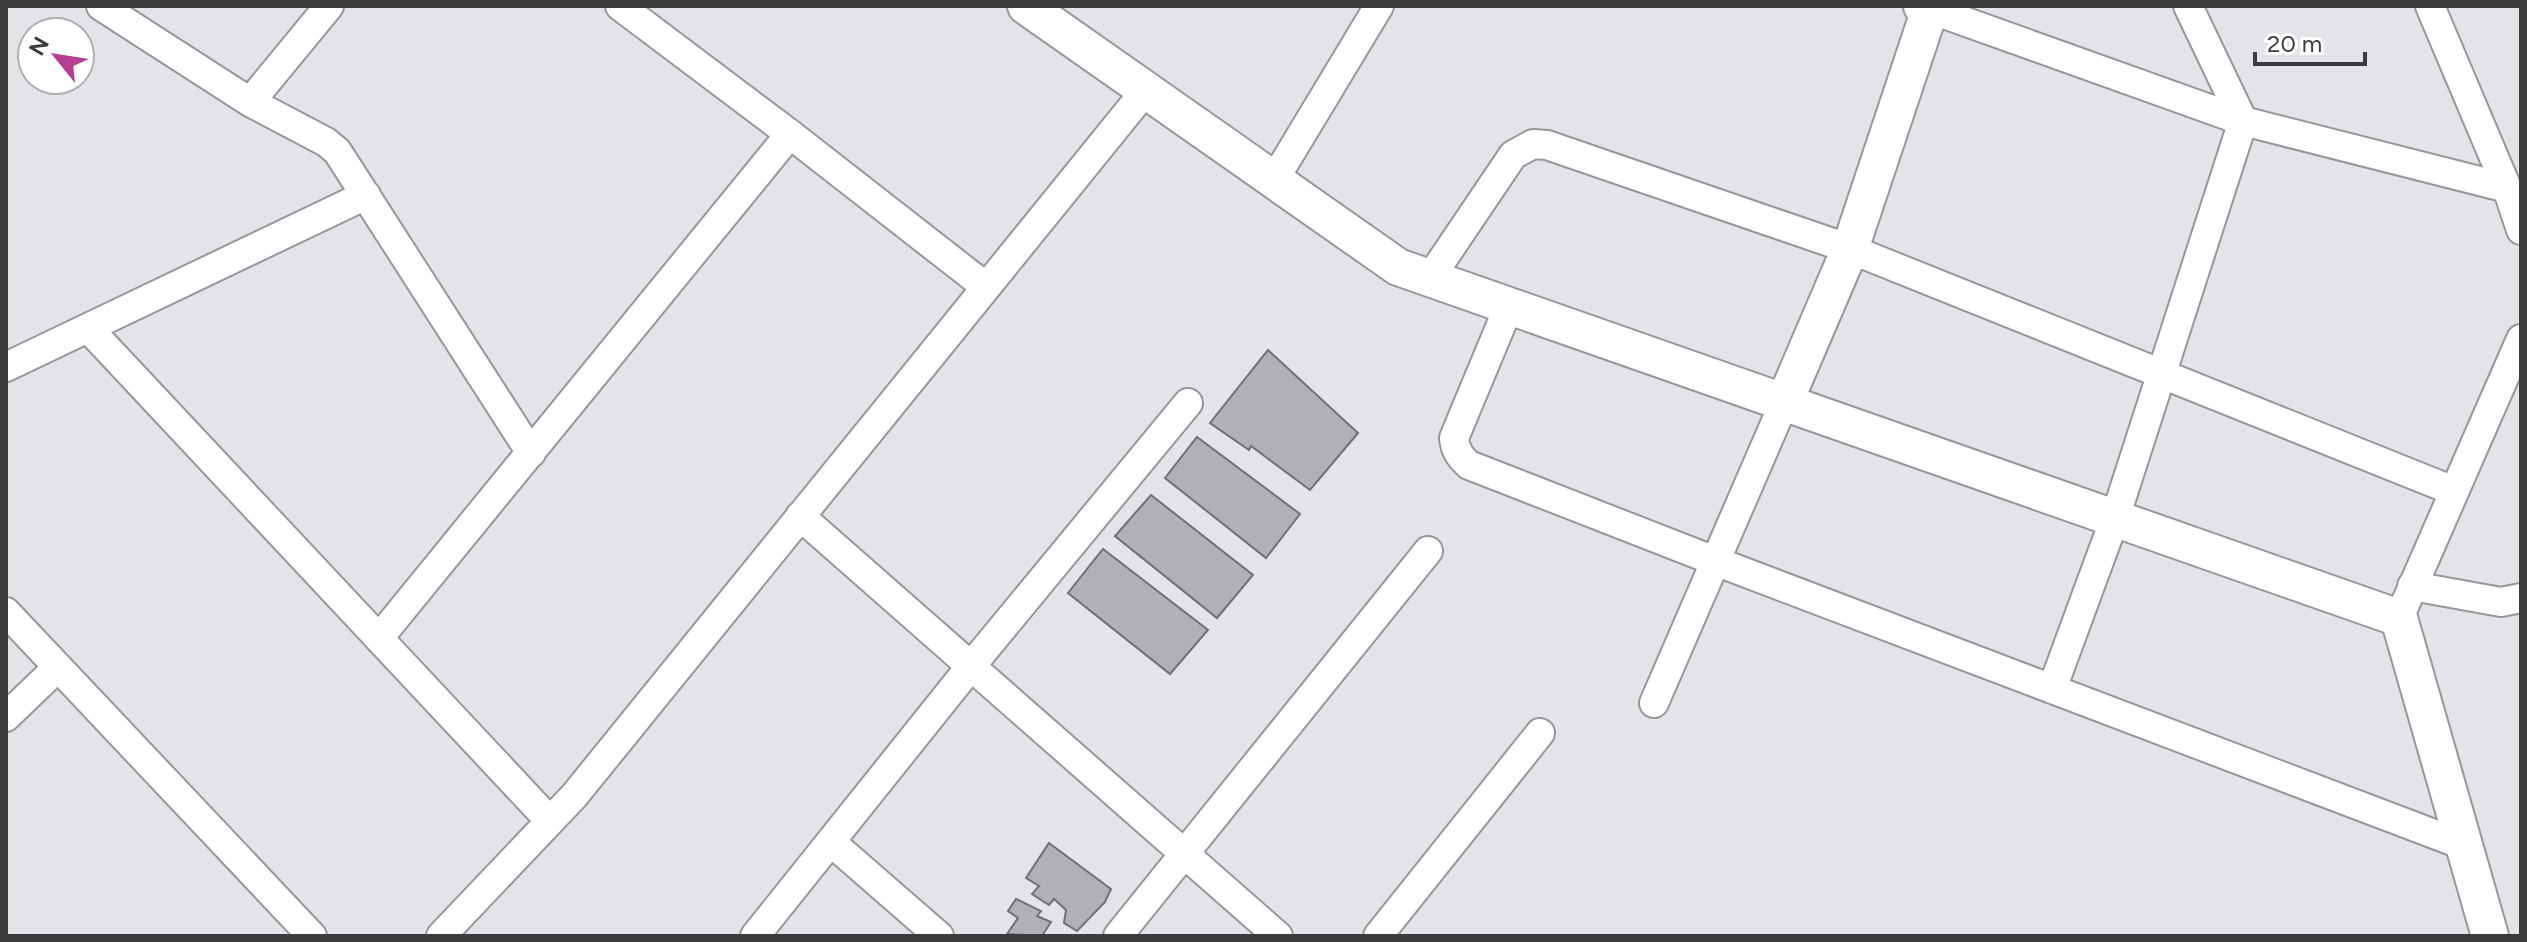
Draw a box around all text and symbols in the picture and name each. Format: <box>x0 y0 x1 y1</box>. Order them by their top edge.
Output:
north arrow <box>16 16 96 96</box>
scale bar <box>2255 16 2365 66</box>
text: 20 m <box>2267 29 2322 58</box>
text: N <box>23 32 55 60</box>

